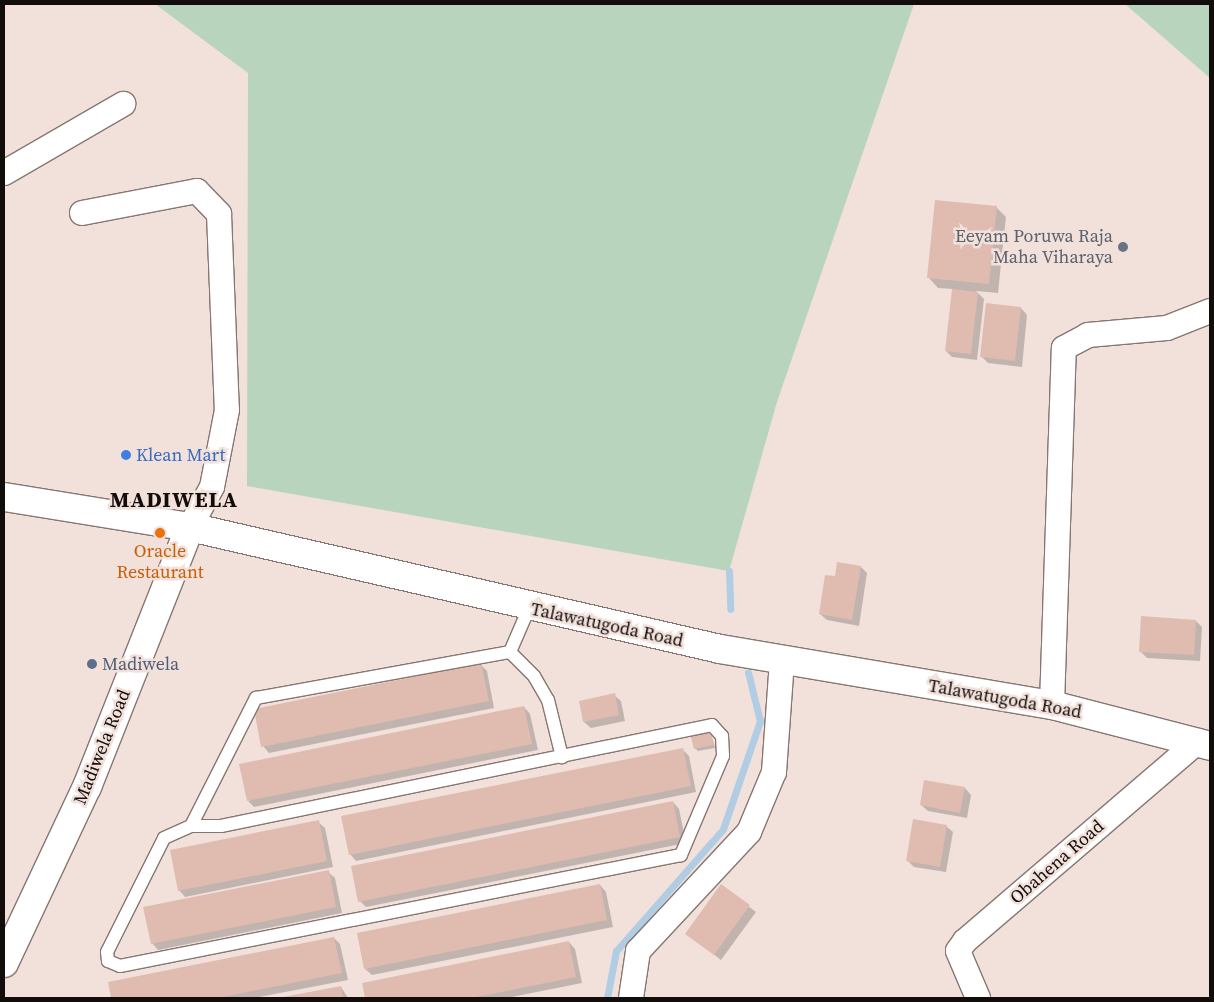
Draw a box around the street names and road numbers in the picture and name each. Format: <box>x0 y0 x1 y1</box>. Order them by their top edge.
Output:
street label: Talawatugoda Road <box>529 598 685 652</box>
street label: Talawatugoda Road <box>927 675 1083 723</box>
street label: Madiwela Road <box>69 686 135 808</box>
street label: Obahena Road <box>1006 815 1108 909</box>

